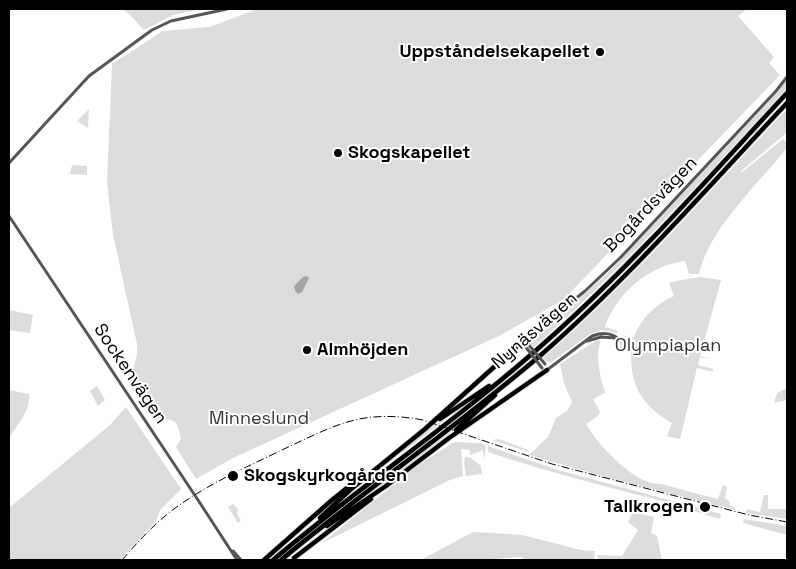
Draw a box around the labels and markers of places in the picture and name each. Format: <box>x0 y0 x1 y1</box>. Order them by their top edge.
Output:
place label: Uppståndelsekapellet <box>399 41 590 63</box>
marker: Uppståndelsekapellet <box>594 46 606 58</box>
place label: Skogskapellet <box>348 142 471 164</box>
marker: Skogskapellet <box>332 147 344 159</box>
place label: Almhöjden <box>317 339 408 361</box>
marker: Almhöjden <box>301 344 313 356</box>
place label: Skogskyrkogården <box>244 465 407 487</box>
marker: Skogskyrkogården <box>226 469 240 483</box>
place label: Tallkrogen <box>604 496 694 518</box>
marker: Tallkrogen <box>698 500 712 514</box>

